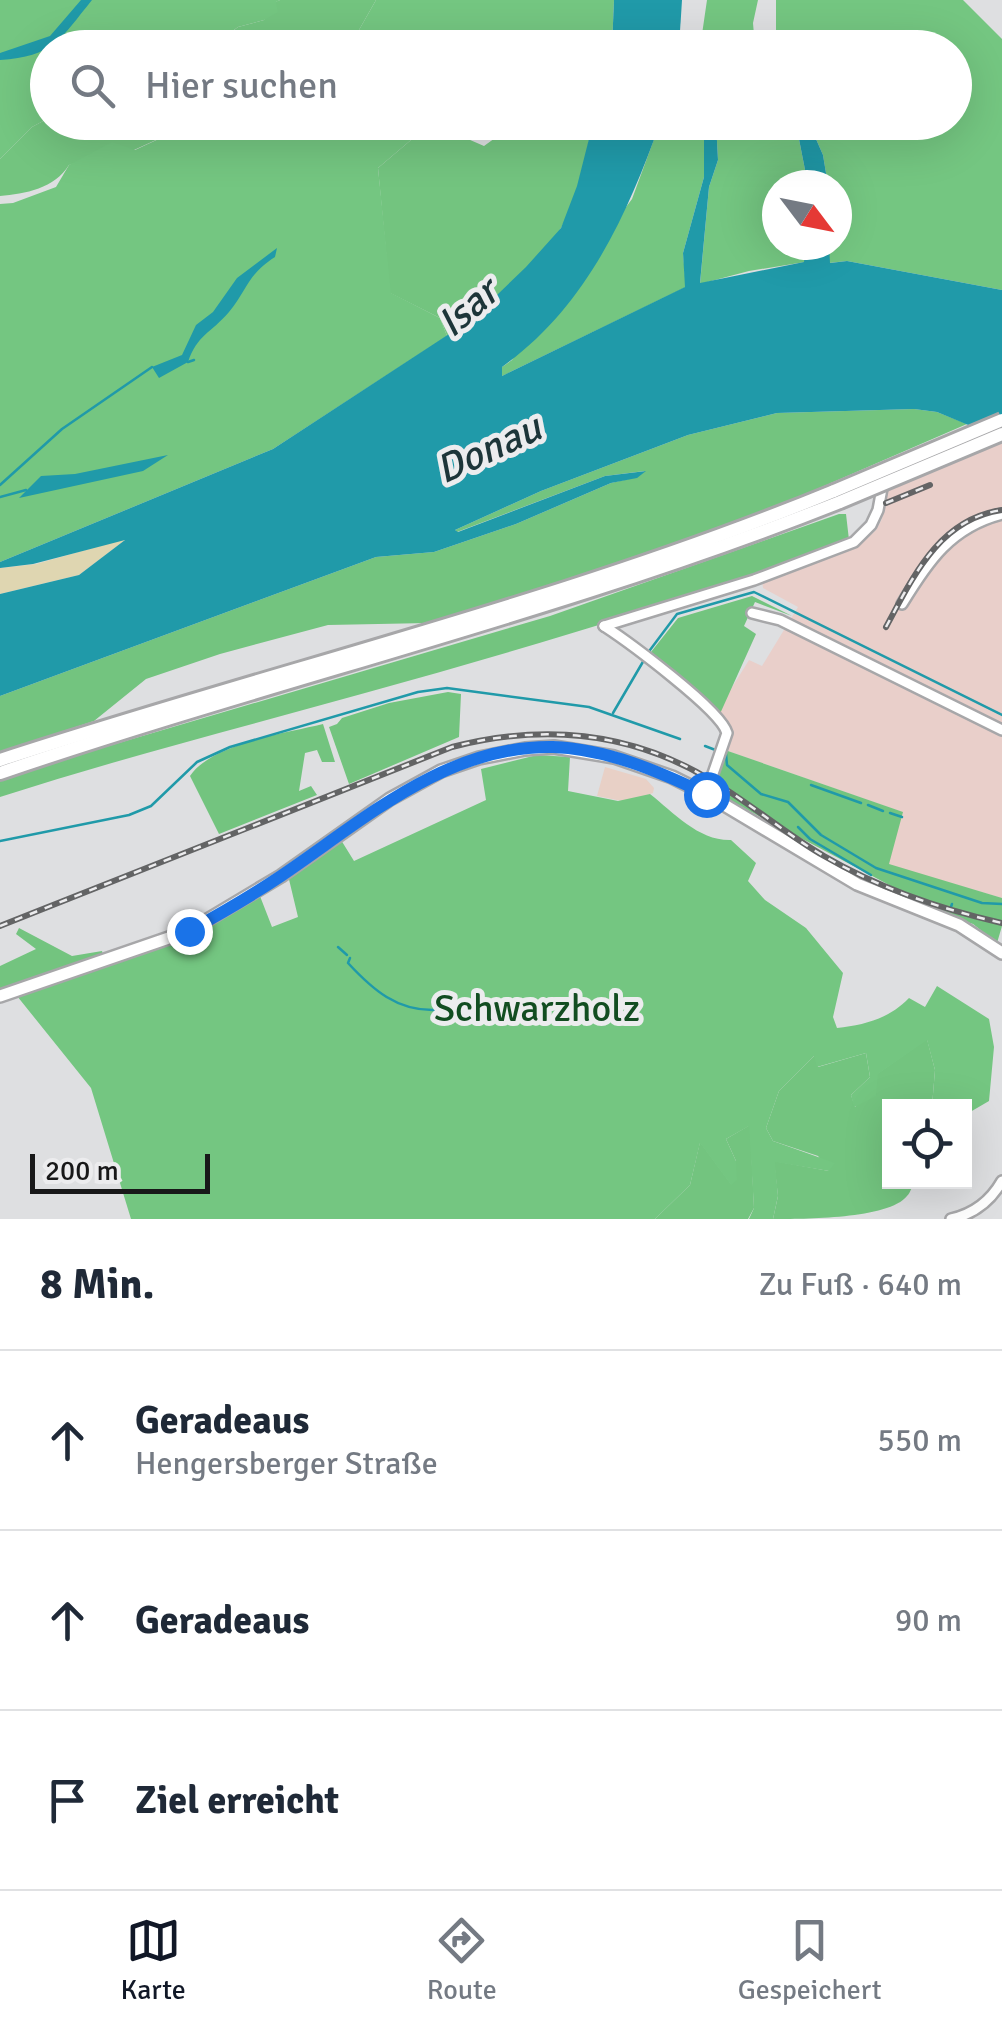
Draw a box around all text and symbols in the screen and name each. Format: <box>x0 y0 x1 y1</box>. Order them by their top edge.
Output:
search box <box>30 30 972 140</box>
icon: search <box>65 58 120 113</box>
text: Hier suchen <box>145 62 338 109</box>
north arrow <box>762 170 852 260</box>
water label: Isar <box>427 264 512 348</box>
water label: Donau <box>428 402 551 495</box>
route start <box>684 772 730 818</box>
route end <box>167 909 213 955</box>
park label: Schwarzholz <box>434 985 640 1032</box>
map controls <box>882 1099 972 1189</box>
button: locate <box>882 1099 972 1189</box>
scale bar <box>30 1149 210 1194</box>
text: 200 m <box>45 1154 119 1188</box>
text: 8 Min. <box>40 1259 154 1310</box>
text: Zu Fuß · 640 m <box>759 1265 962 1304</box>
text: Geradeaus <box>135 1397 309 1444</box>
icon: ahead <box>40 1413 95 1468</box>
text: 550 m <box>878 1421 962 1460</box>
text: Hengersberger Straße <box>135 1444 438 1483</box>
icon: ahead <box>40 1593 95 1648</box>
text: Geradeaus <box>135 1597 309 1644</box>
text: 90 m <box>895 1601 962 1640</box>
icon: arrive <box>40 1773 95 1828</box>
text: Ziel erreicht <box>135 1777 339 1824</box>
tab: Karte <box>120 1913 186 2007</box>
tab: Route <box>427 1913 497 2007</box>
tab: Gespeichert <box>738 1913 882 2007</box>

